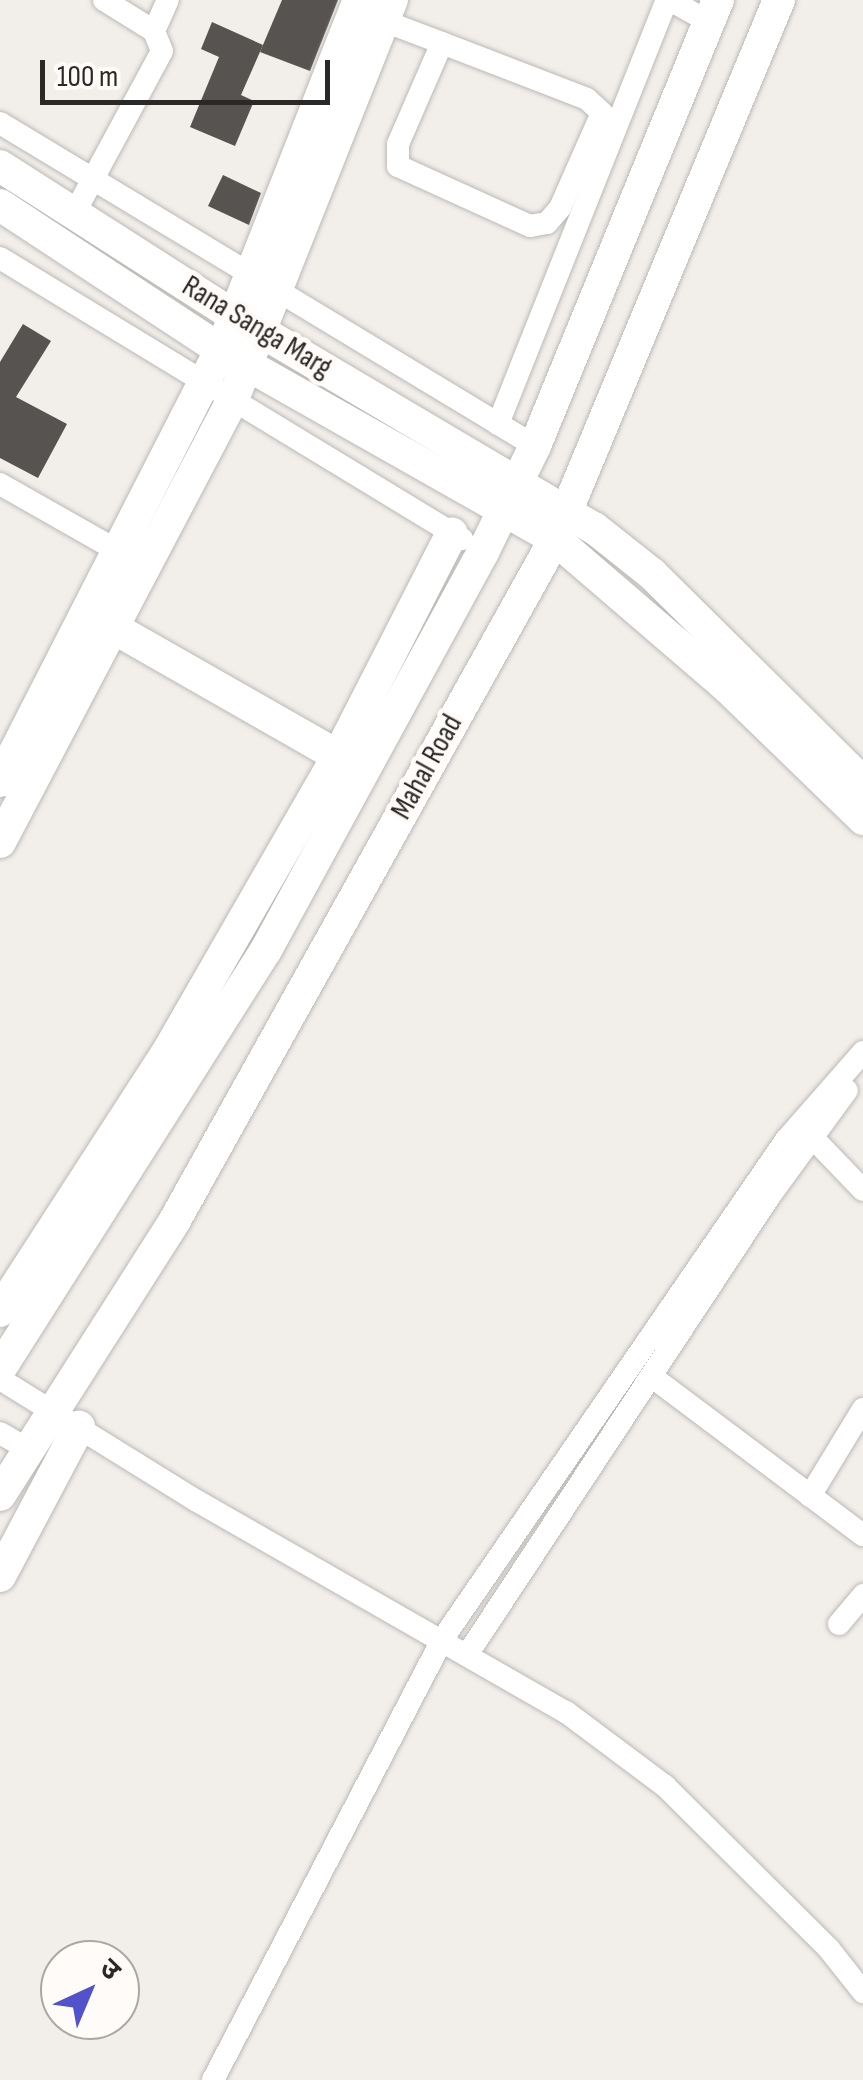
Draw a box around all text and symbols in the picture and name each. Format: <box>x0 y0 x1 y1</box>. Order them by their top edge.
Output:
scale bar <box>45 40 335 102</box>
text: 100 m <box>57 59 118 95</box>
street label: Rana Sanga Marg <box>176 268 338 386</box>
street label: Mahal Road <box>384 708 470 826</box>
north arrow <box>40 1940 140 2040</box>
text: उ <box>92 1952 127 1987</box>

